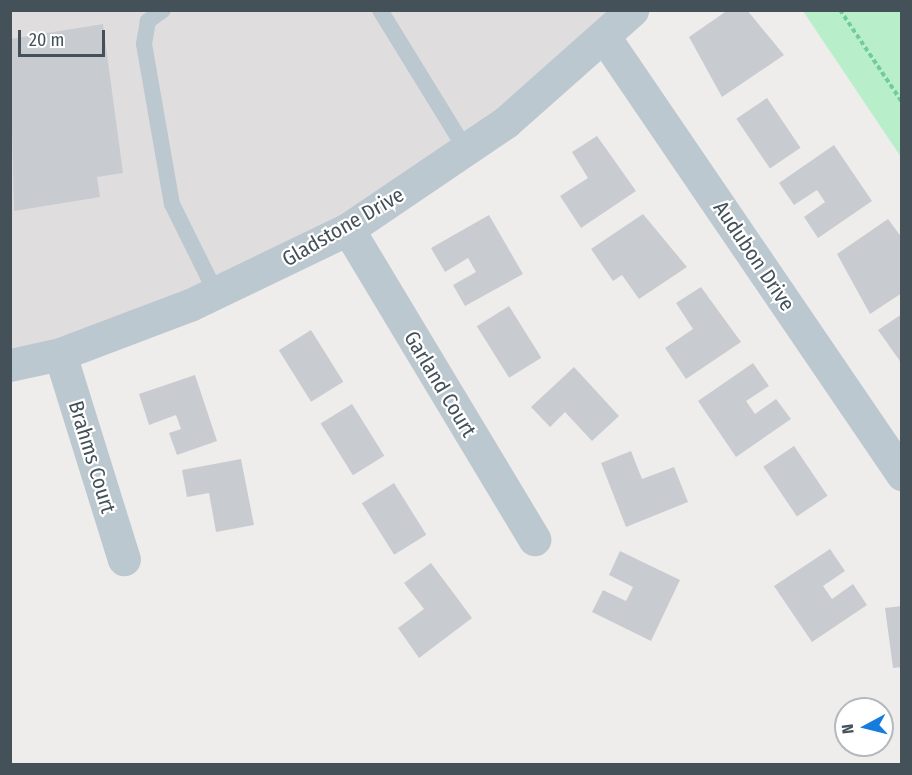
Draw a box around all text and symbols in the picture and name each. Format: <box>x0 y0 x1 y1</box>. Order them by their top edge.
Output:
scale bar <box>21 18 108 56</box>
text: 20 m <box>29 29 64 51</box>
street label: Gladstone Drive <box>278 182 408 272</box>
street label: Audubon Drive <box>708 196 800 316</box>
street label: Garland Court <box>399 326 481 442</box>
street label: Brahms Court <box>63 398 121 516</box>
north arrow <box>834 697 894 757</box>
text: N <box>838 723 858 735</box>

